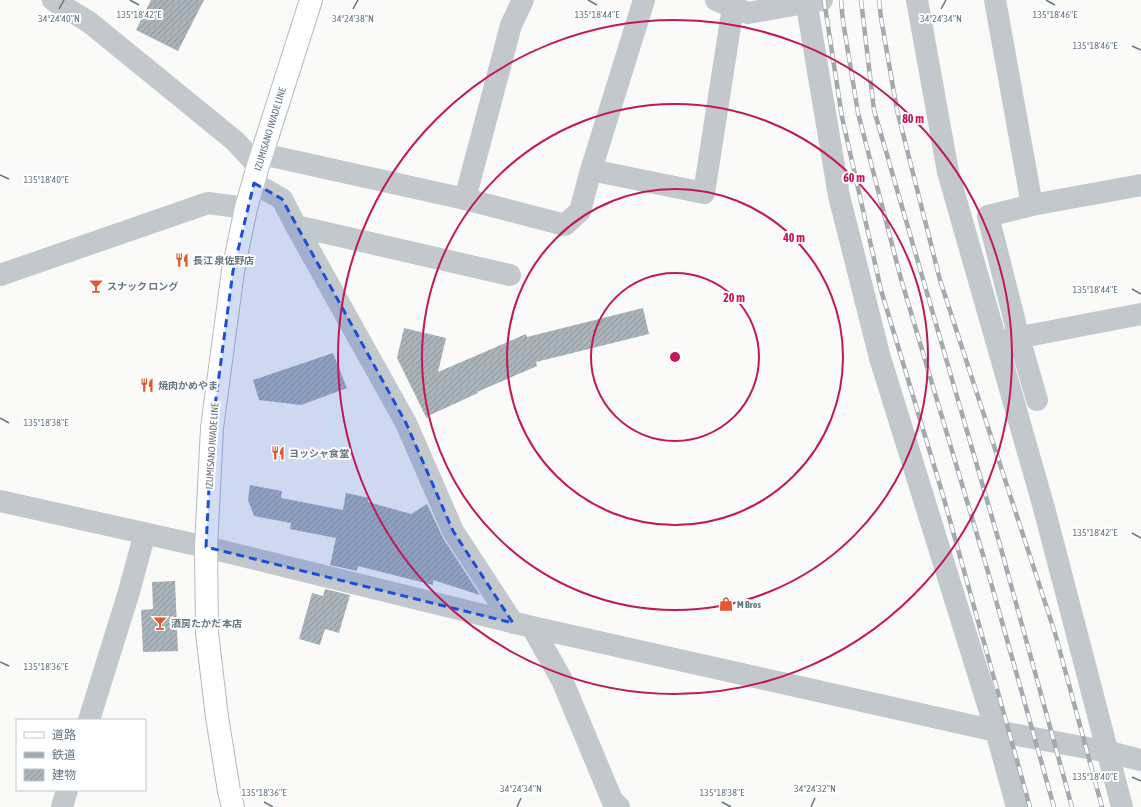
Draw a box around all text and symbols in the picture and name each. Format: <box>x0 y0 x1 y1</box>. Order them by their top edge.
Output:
text: 135°18'42"E <box>117 9 162 20</box>
text: 135°18'44"E <box>575 9 620 20</box>
text: 135°18'46"E <box>1033 9 1078 20</box>
text: 34°24'40"N <box>38 13 80 24</box>
text: 34°24'38"N <box>332 13 374 24</box>
text: 34°24'34"N <box>920 13 962 24</box>
text: 135°18'46"E <box>1073 40 1118 51</box>
street label: IZUMISANO IWADE LINE <box>252 85 288 172</box>
text: 80 m <box>902 112 924 126</box>
text: 60 m <box>843 171 865 185</box>
text: 135°18'40"E <box>24 174 69 185</box>
text: 40 m <box>782 231 805 245</box>
restaurant icon: 長江 泉佐野店 <box>174 252 190 268</box>
place label: 長江 泉佐野店 <box>193 255 254 266</box>
bar icon: スナック ロング <box>88 278 104 294</box>
place label: スナック ロング <box>107 281 178 292</box>
text: 135°18'44"E <box>1073 284 1118 295</box>
text: 20 m <box>723 291 745 305</box>
centre of rings <box>668 350 682 364</box>
restaurant icon: 焼肉かめやま <box>139 377 155 393</box>
place label: 焼肉かめやま <box>158 380 218 391</box>
street label: IZUMISANO IWADE LINE <box>203 402 221 490</box>
text: 135°18'38"E <box>24 417 69 428</box>
restaurant icon: ヨッシャ食堂 <box>270 445 286 461</box>
place label: ヨッシャ食堂 <box>289 448 349 459</box>
text: 135°18'42"E <box>1073 527 1118 538</box>
shop icon: M Bros <box>718 596 734 612</box>
place label: M Bros <box>737 599 761 610</box>
bar icon: 酒房たかだ 本店 <box>152 615 168 631</box>
place label: 酒房たかだ 本店 <box>171 618 242 629</box>
text: 135°18'36"E <box>24 661 69 672</box>
legend <box>16 719 146 791</box>
text: 道路 <box>52 728 76 742</box>
text: 鉄道 <box>52 748 76 762</box>
text: 建物 <box>52 768 76 782</box>
text: 135°18'40"E <box>1073 771 1118 782</box>
text: 34°24'34"N <box>500 783 542 794</box>
text: 34°24'32"N <box>794 783 836 794</box>
text: 135°18'36"E <box>242 787 287 798</box>
text: 135°18'38"E <box>700 787 745 798</box>

